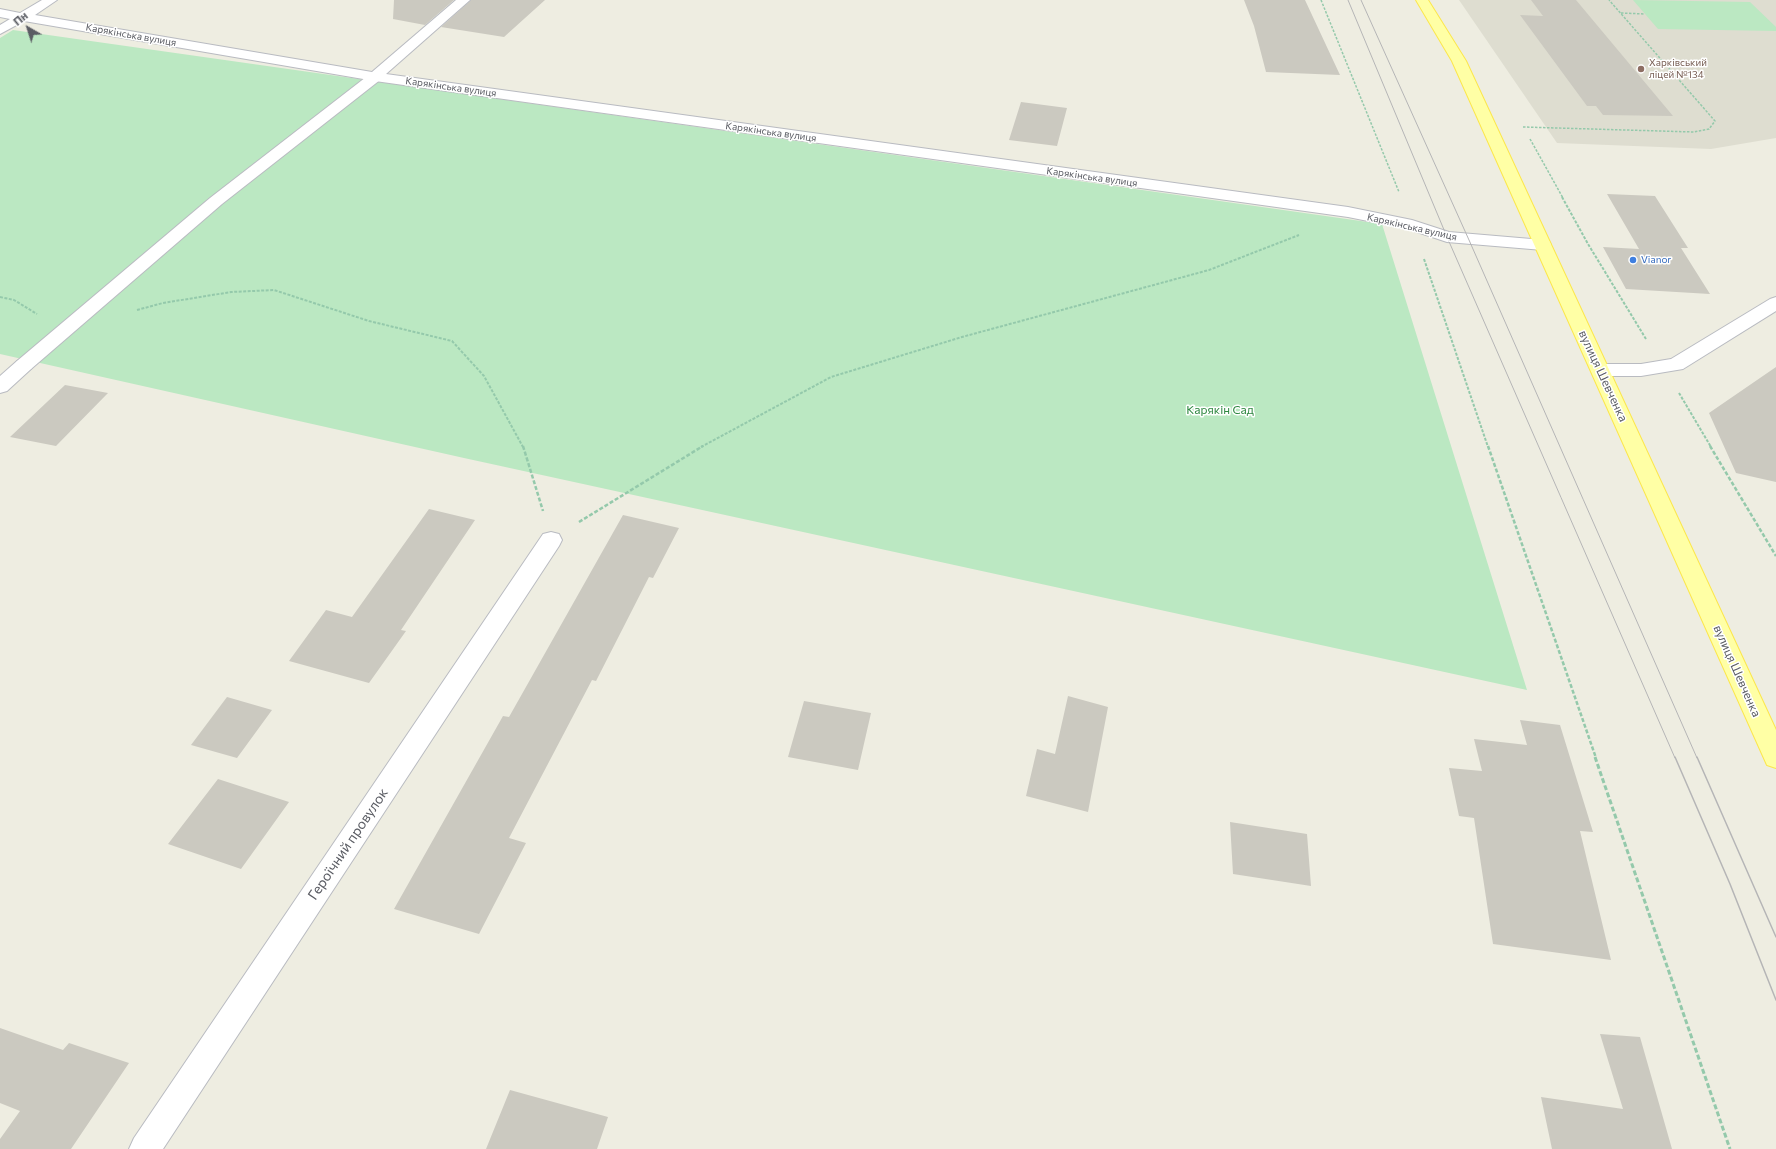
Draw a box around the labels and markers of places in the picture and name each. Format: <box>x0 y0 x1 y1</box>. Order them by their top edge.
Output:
place label: Харківський ліцей №134 <box>1649 57 1707 80</box>
marker: Харківський ліцей №134 <box>1636 64 1646 74</box>
place label: Vianor <box>1641 254 1671 266</box>
marker: Vianor <box>1628 255 1638 265</box>

